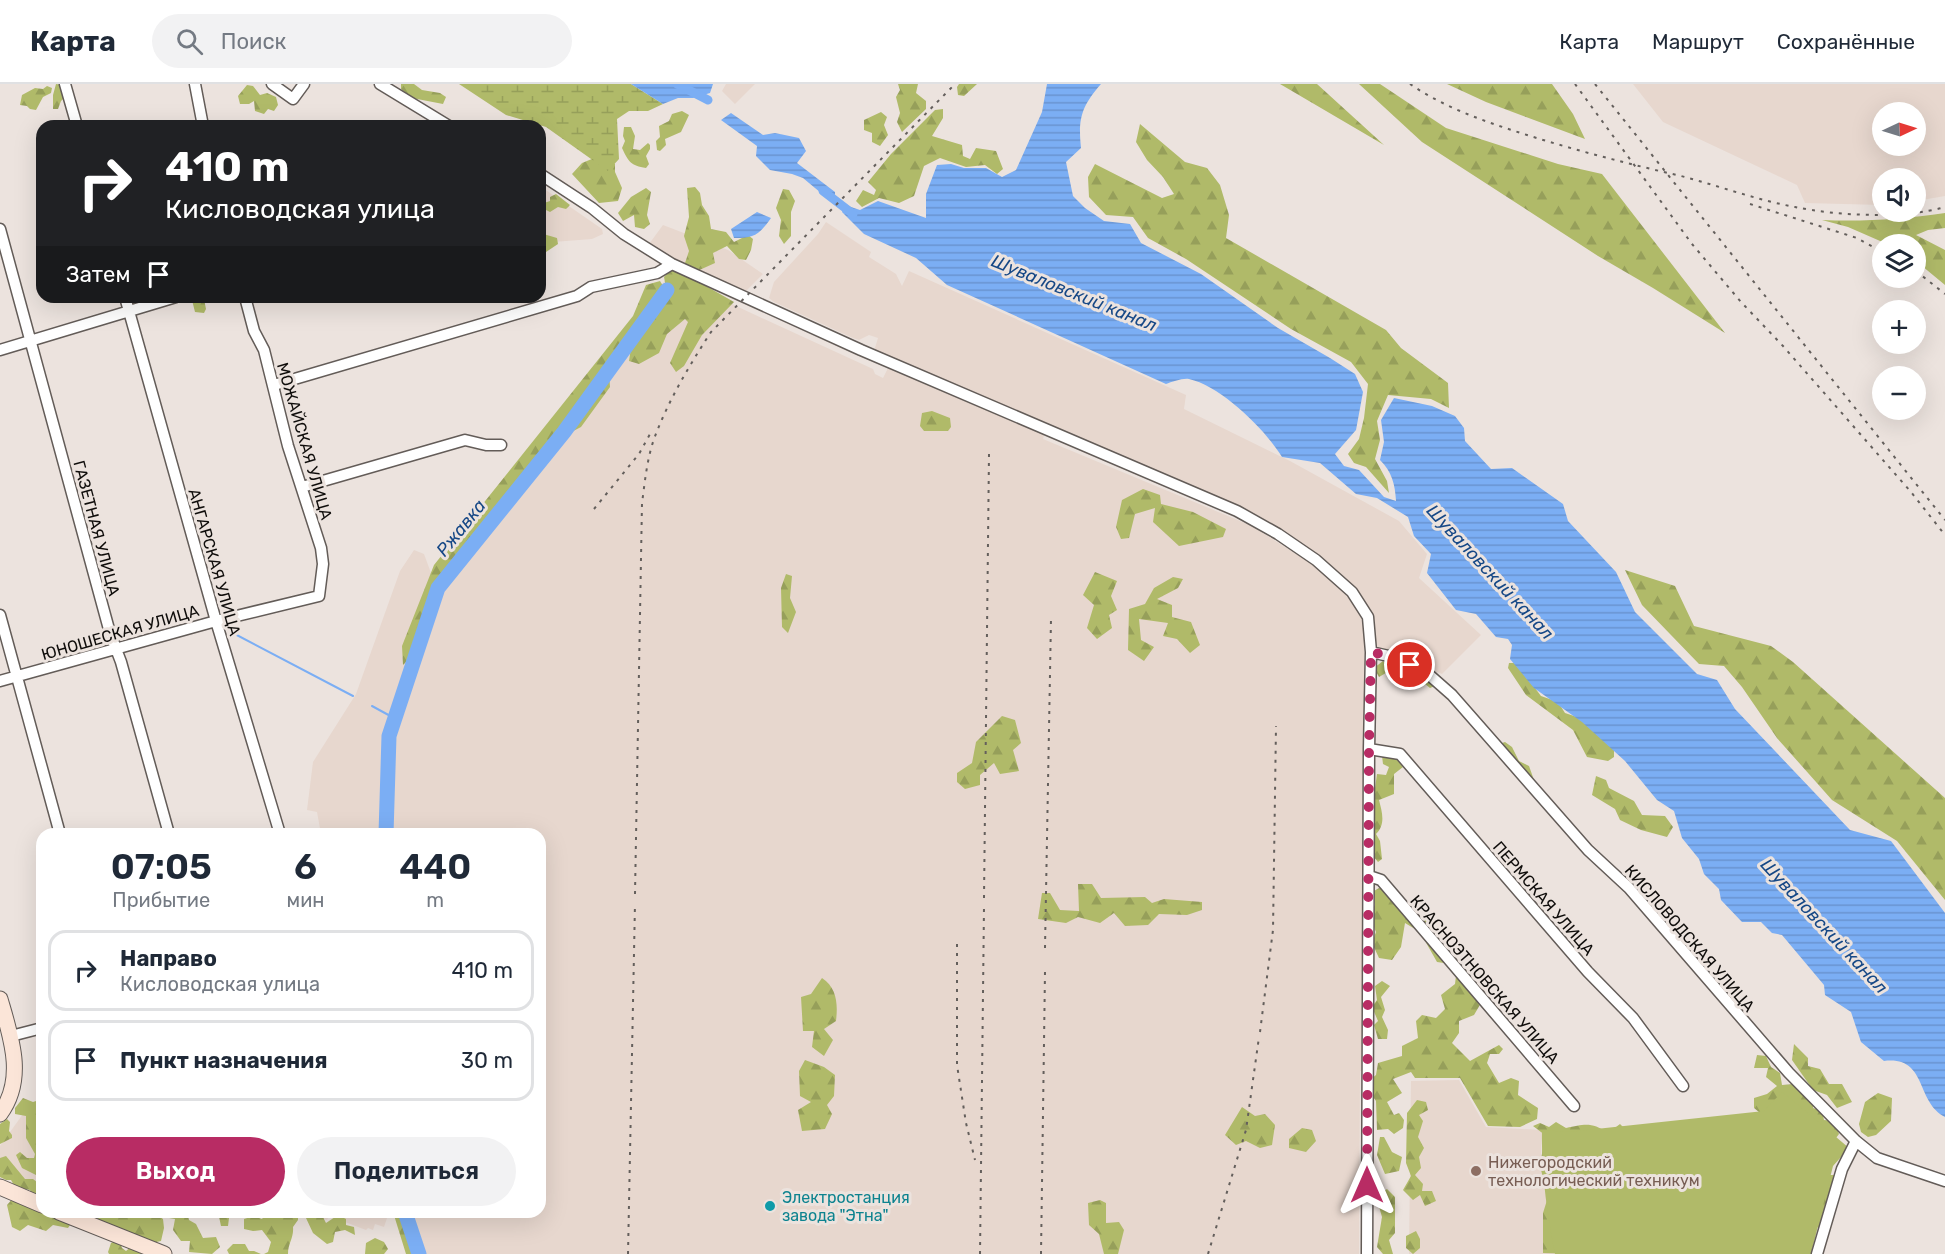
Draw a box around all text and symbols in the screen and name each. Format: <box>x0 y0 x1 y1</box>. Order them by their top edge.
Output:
search box <box>152 14 572 68</box>
text: Карта <box>30 25 116 58</box>
icon: search <box>173 25 206 58</box>
text: Поиск <box>221 28 286 55</box>
text: Карта <box>1559 29 1619 54</box>
text: Маршрут <box>1652 29 1744 54</box>
text: Сохранённые <box>1777 29 1915 54</box>
north arrow <box>1872 102 1926 156</box>
map controls <box>1872 102 1926 420</box>
text: 410 m <box>165 142 290 192</box>
icon: right <box>66 144 144 222</box>
button: sound <box>1872 168 1926 222</box>
text: Кисловодская улица <box>165 193 435 225</box>
button: layers <box>1872 234 1926 288</box>
water label: Шуваловский канал <box>988 250 1160 336</box>
icon: arrive <box>142 258 175 291</box>
text: Затем <box>66 261 130 288</box>
button: + <box>1872 300 1926 354</box>
street label: МОЖАЙСКАЯ УЛИЦА <box>273 360 336 522</box>
button: − <box>1872 366 1926 420</box>
street label: ГАЗЕТНАЯ УЛИЦА <box>69 458 124 598</box>
street label: АНГАРСКАЯ УЛИЦА <box>184 486 245 638</box>
water label: Ржавка <box>431 495 491 561</box>
water label: Шуваловский канал <box>1422 500 1559 644</box>
street label: ЮНОШЕСКАЯ УЛИЦА <box>39 601 201 664</box>
pin <box>1384 639 1435 690</box>
icon: arrive <box>1393 648 1426 681</box>
street label: ПЕРМСКАЯ УЛИЦА <box>1489 837 1598 959</box>
text: 07:05 <box>111 845 212 888</box>
text: 6 <box>294 845 317 888</box>
text: 440 <box>399 845 471 888</box>
water label: Шуваловский канал <box>1756 854 1893 998</box>
street label: КИСЛОВОДСКАЯ УЛИЦА <box>1621 861 1759 1016</box>
text: Прибытие <box>112 888 210 912</box>
text: мин <box>287 888 325 912</box>
text: m <box>426 888 444 912</box>
street label: КРАСНОЭТНОВСКАЯ УЛИЦА <box>1406 891 1563 1068</box>
text: Направо <box>120 945 217 972</box>
icon: right <box>69 954 102 987</box>
text: 410 m <box>451 957 513 984</box>
text: Кисловодская улица <box>120 972 320 996</box>
icon: arrive <box>69 1044 102 1077</box>
text: Пункт назначения <box>120 1047 328 1074</box>
text: 30 m <box>461 1047 513 1074</box>
button: Выход <box>66 1137 285 1206</box>
button: Поделиться <box>297 1137 516 1206</box>
position arrow <box>1335 1153 1399 1217</box>
place label: Нижегородский технологический техникум <box>1488 1153 1700 1190</box>
marker: Нижегородский технологический техникум <box>1469 1164 1483 1178</box>
place label: Электростанция завода "Этна" <box>782 1188 910 1225</box>
marker: Электростанция завода "Этна" <box>763 1199 777 1213</box>

